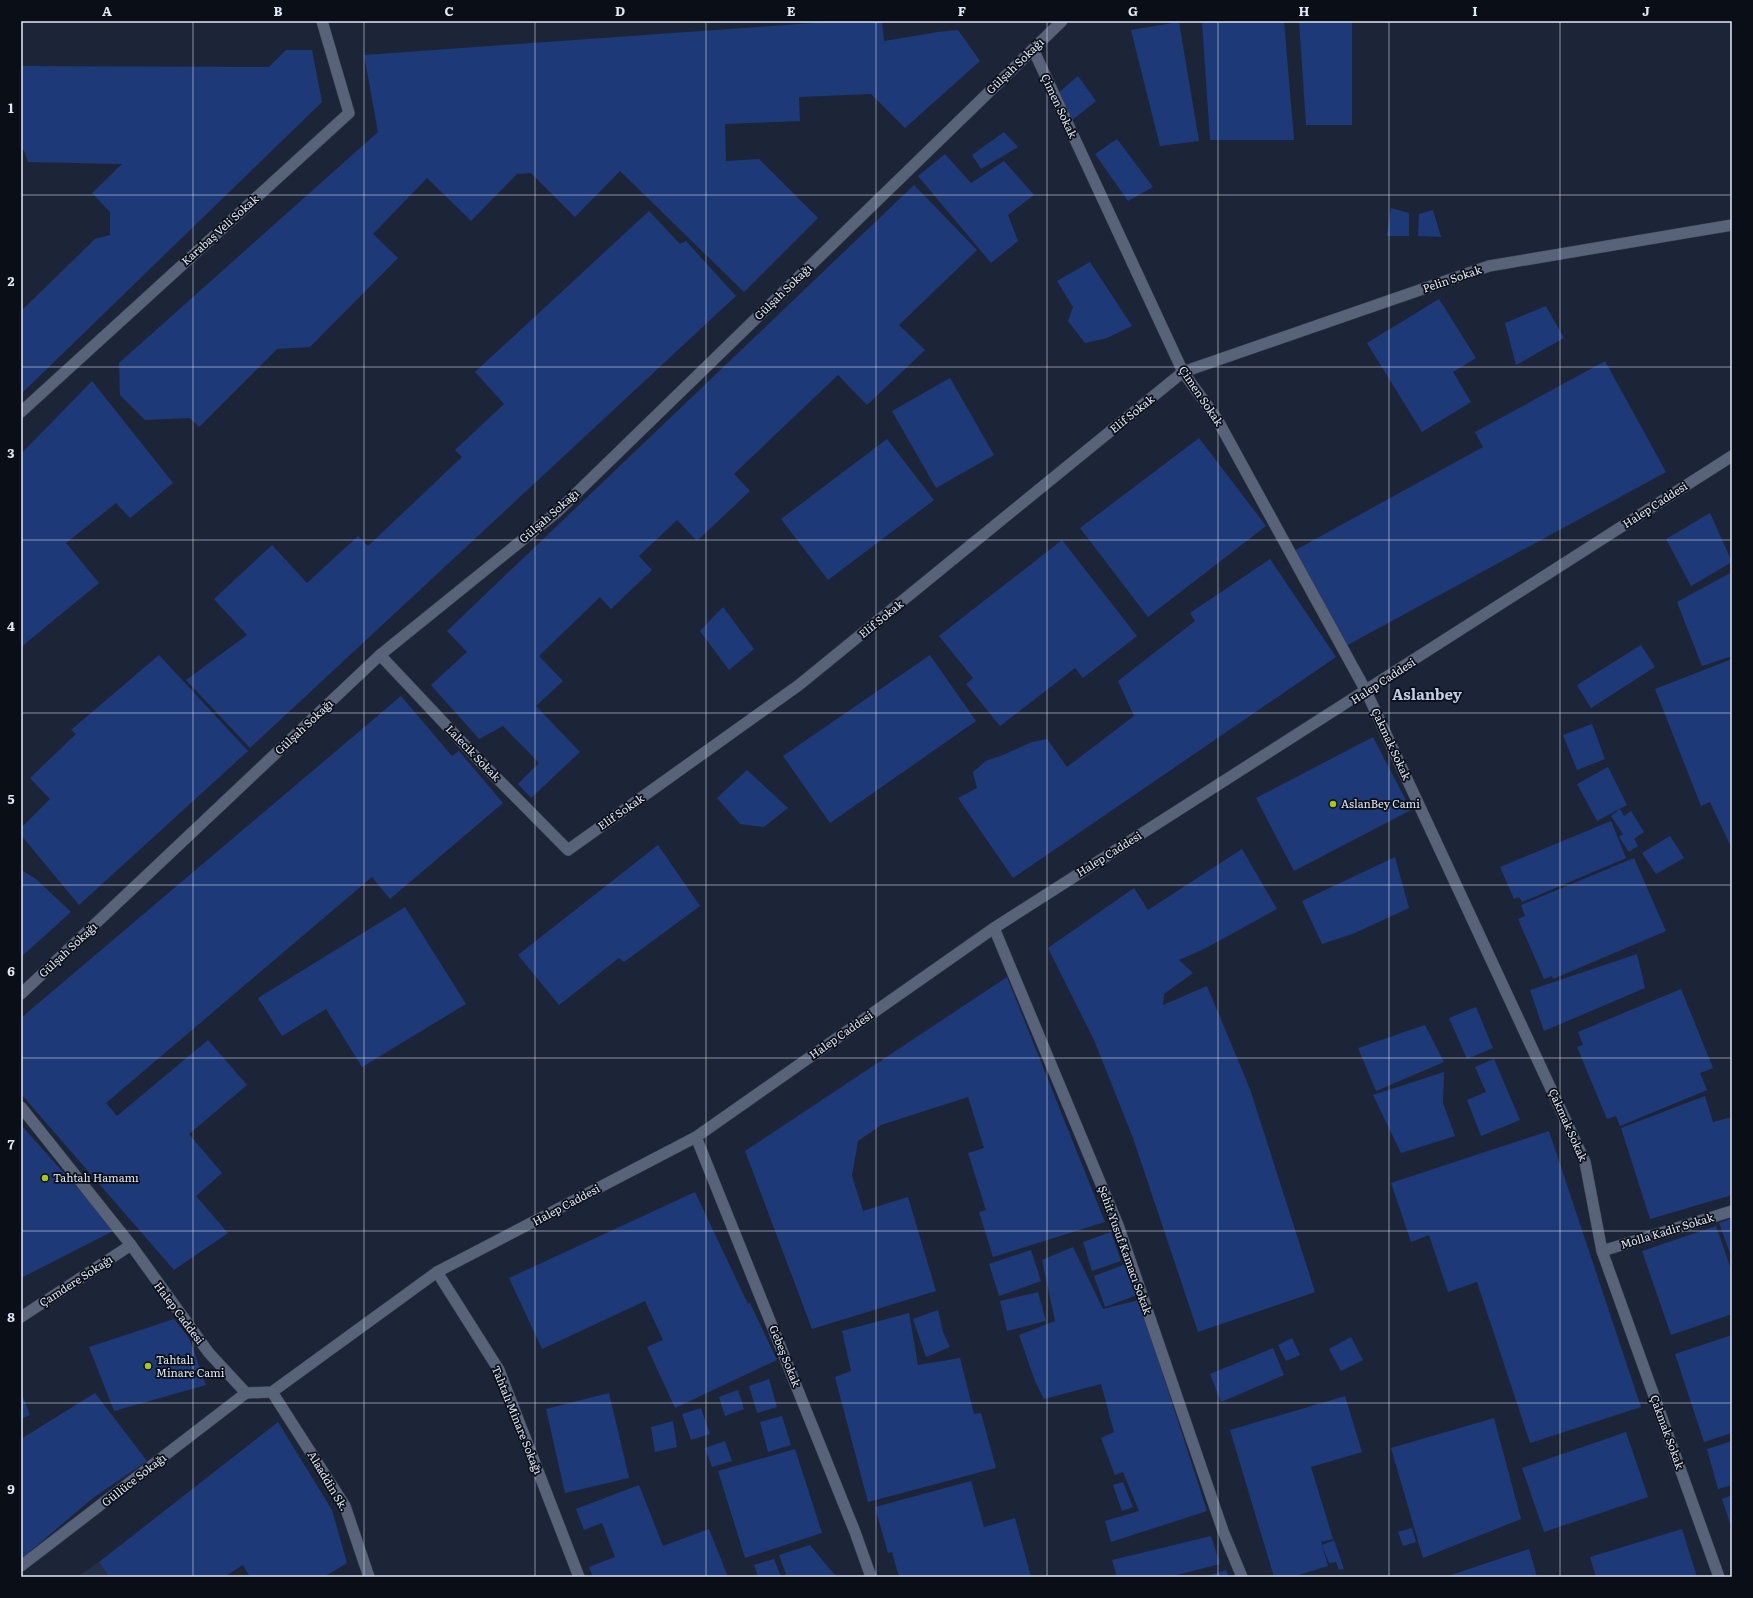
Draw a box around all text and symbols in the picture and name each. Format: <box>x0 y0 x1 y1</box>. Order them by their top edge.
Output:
text: A <box>102 1 112 20</box>
text: B <box>274 1 283 20</box>
text: C <box>444 1 454 20</box>
text: D <box>615 1 625 20</box>
text: E <box>787 1 796 20</box>
text: F <box>958 1 966 20</box>
text: G <box>1128 1 1138 20</box>
text: H <box>1299 1 1310 20</box>
text: I <box>1472 1 1478 20</box>
text: J <box>1642 1 1650 20</box>
street label: Gülşah Sokağı <box>982 33 1047 97</box>
street label: Çimen Sokak <box>1038 71 1082 141</box>
text: 1 <box>8 98 14 117</box>
street label: Karabaş Veli Sokak <box>177 190 262 268</box>
street label: Gülşah Sokağı <box>750 259 815 323</box>
street label: Pelin Sokak <box>1420 260 1483 296</box>
text: 2 <box>8 271 15 290</box>
street label: Çimen Sokak <box>1176 362 1228 429</box>
street label: Elif Sokak <box>1106 390 1157 436</box>
text: 3 <box>7 443 15 462</box>
street label: Halep Caddesi <box>1619 477 1690 531</box>
street label: Gülşah Sokağı <box>515 485 582 546</box>
street label: Elif Sokak <box>855 595 906 641</box>
text: 4 <box>7 616 15 635</box>
street label: Halep Caddesi <box>1347 653 1418 707</box>
district label: Aslanbey <box>1392 682 1463 705</box>
street label: Gülşah Sokağı <box>271 695 336 758</box>
street label: Çakmak Sokak <box>1368 705 1416 782</box>
street label: Lalecik Sokak <box>443 721 505 784</box>
text: 5 <box>7 789 15 808</box>
street label: Elif Sokak <box>594 789 647 833</box>
place label: AslanBey Cami <box>1341 795 1420 811</box>
marker: AslanBey Cami <box>1328 799 1338 809</box>
street label: Halep Caddesi <box>1073 827 1144 880</box>
street label: Gülşah Sokağı <box>35 918 100 981</box>
text: 6 <box>7 961 15 980</box>
street label: Halep Caddesi <box>805 1006 876 1062</box>
street label: Çakmak Sokak <box>1546 1086 1592 1164</box>
text: 7 <box>7 1134 15 1153</box>
place label: Tahtalı Hamamı <box>53 1169 139 1185</box>
marker: Tahtalı Hamamı <box>40 1173 50 1183</box>
street label: Halep Caddesi <box>529 1179 602 1229</box>
street label: Şehit Yusuf Kamacı Sokak <box>1095 1183 1157 1316</box>
street label: Molla Kadir Sokak <box>1618 1208 1716 1252</box>
street label: Çamdere Sokağı <box>36 1250 116 1310</box>
street label: Halep Caddesi <box>151 1278 209 1347</box>
text: 8 <box>7 1307 15 1326</box>
street label: Gebeş Sokak <box>766 1322 806 1389</box>
place label: Tahtalı Minare Cami <box>156 1351 225 1380</box>
marker: Tahtalı Minare Cami <box>143 1361 153 1371</box>
street label: Tahtalı Minare Sokağı <box>489 1363 547 1477</box>
street label: Çakmak Sokak <box>1647 1392 1689 1471</box>
street label: Alaaddin Sk. <box>305 1448 353 1513</box>
street label: Güllüce Sokağı <box>98 1449 169 1510</box>
text: 9 <box>7 1479 15 1498</box>

